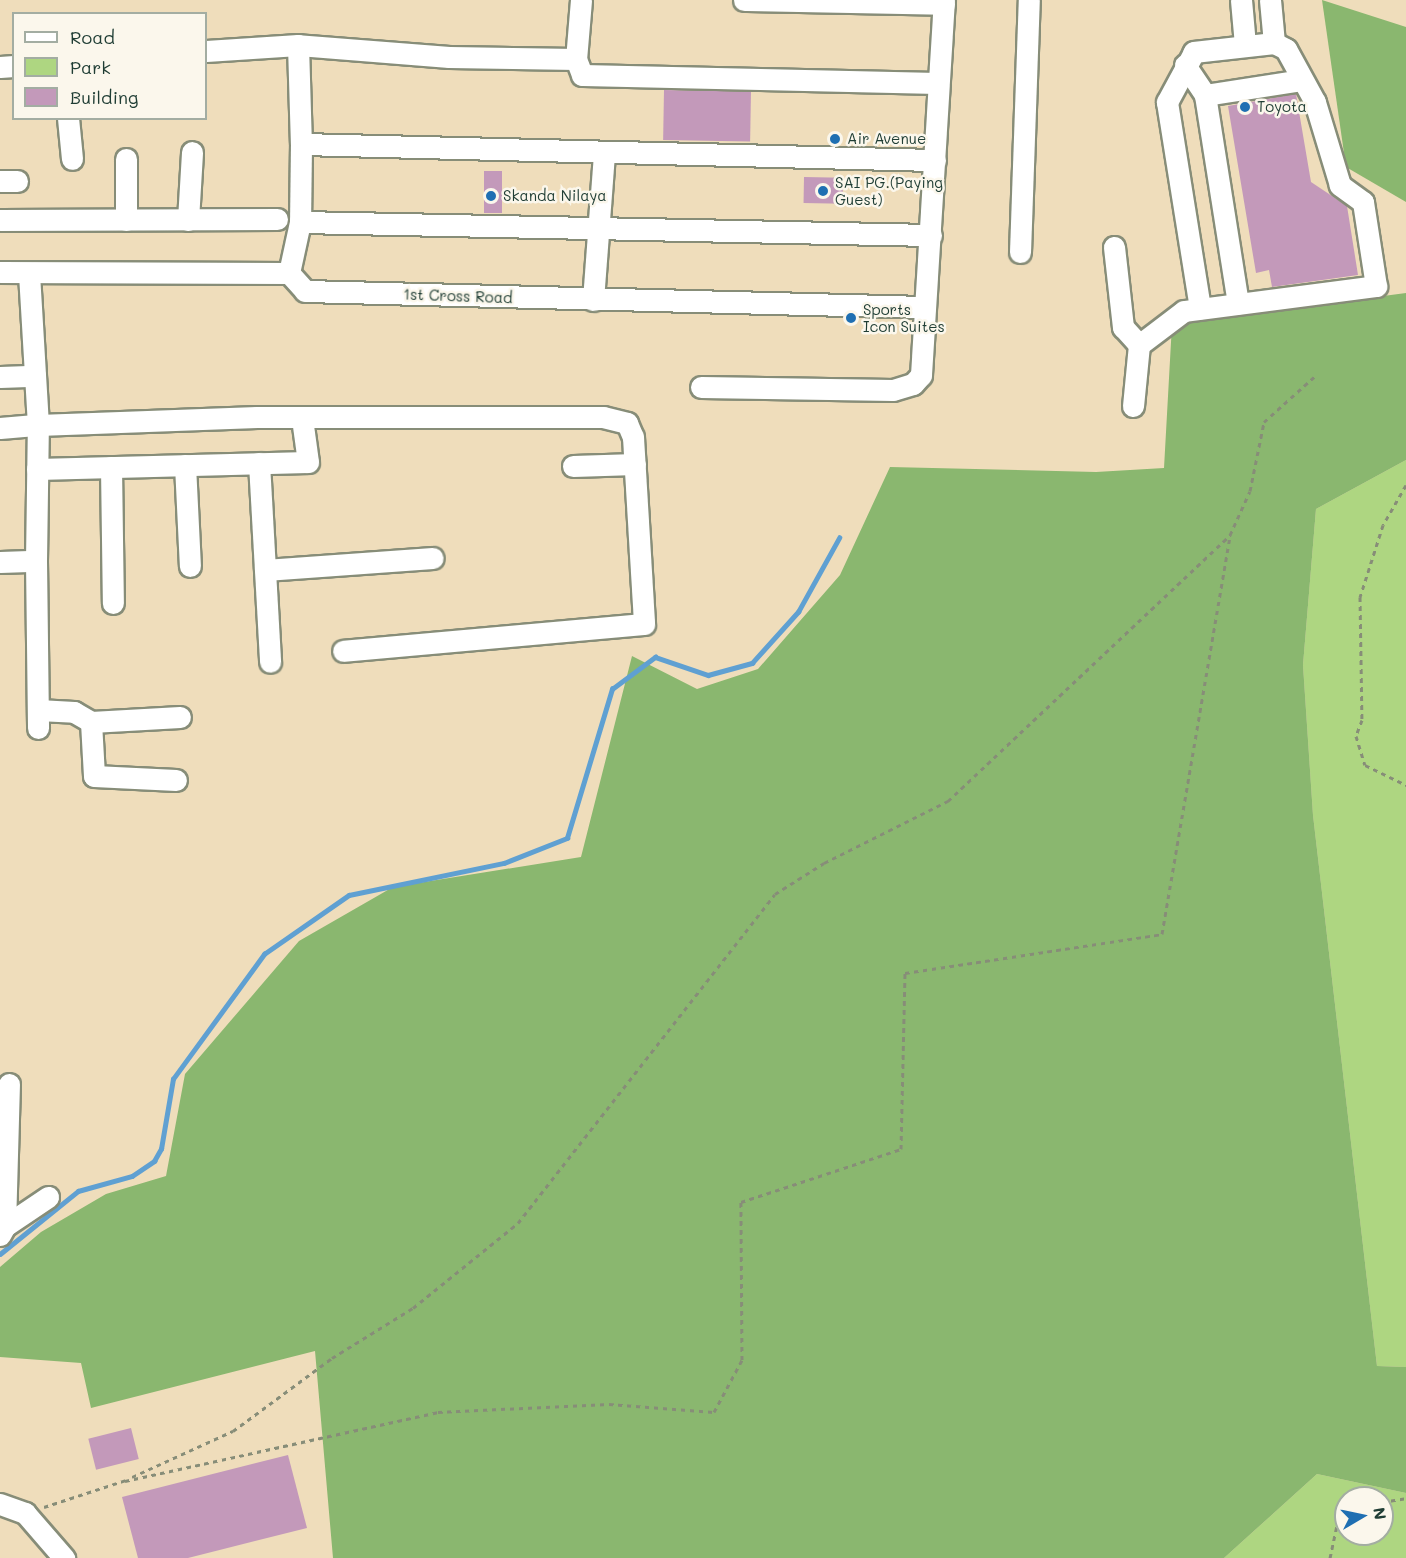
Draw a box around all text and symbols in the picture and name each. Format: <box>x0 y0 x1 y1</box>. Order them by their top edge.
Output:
legend <box>12 12 207 120</box>
text: Road <box>70 25 115 49</box>
text: Park <box>70 55 111 79</box>
text: Building <box>70 85 138 109</box>
place label: Toyota <box>1257 98 1307 116</box>
marker: Toyota <box>1238 100 1252 114</box>
place label: Air Avenue <box>847 130 926 148</box>
marker: Air Avenue <box>828 132 842 146</box>
place label: SAI PG.(Paying Guest) <box>835 173 943 208</box>
marker: SAI PG.(Paying Guest) <box>816 184 830 198</box>
place label: Skanda Nilaya <box>503 187 607 205</box>
marker: Skanda Nilaya <box>484 189 498 203</box>
street label: 1st Cross Road <box>403 285 513 307</box>
place label: Sports Icon Suites <box>863 300 945 335</box>
marker: Sports Icon Suites <box>844 311 858 325</box>
north arrow <box>1334 1486 1394 1546</box>
text: N <box>1369 1506 1392 1521</box>

